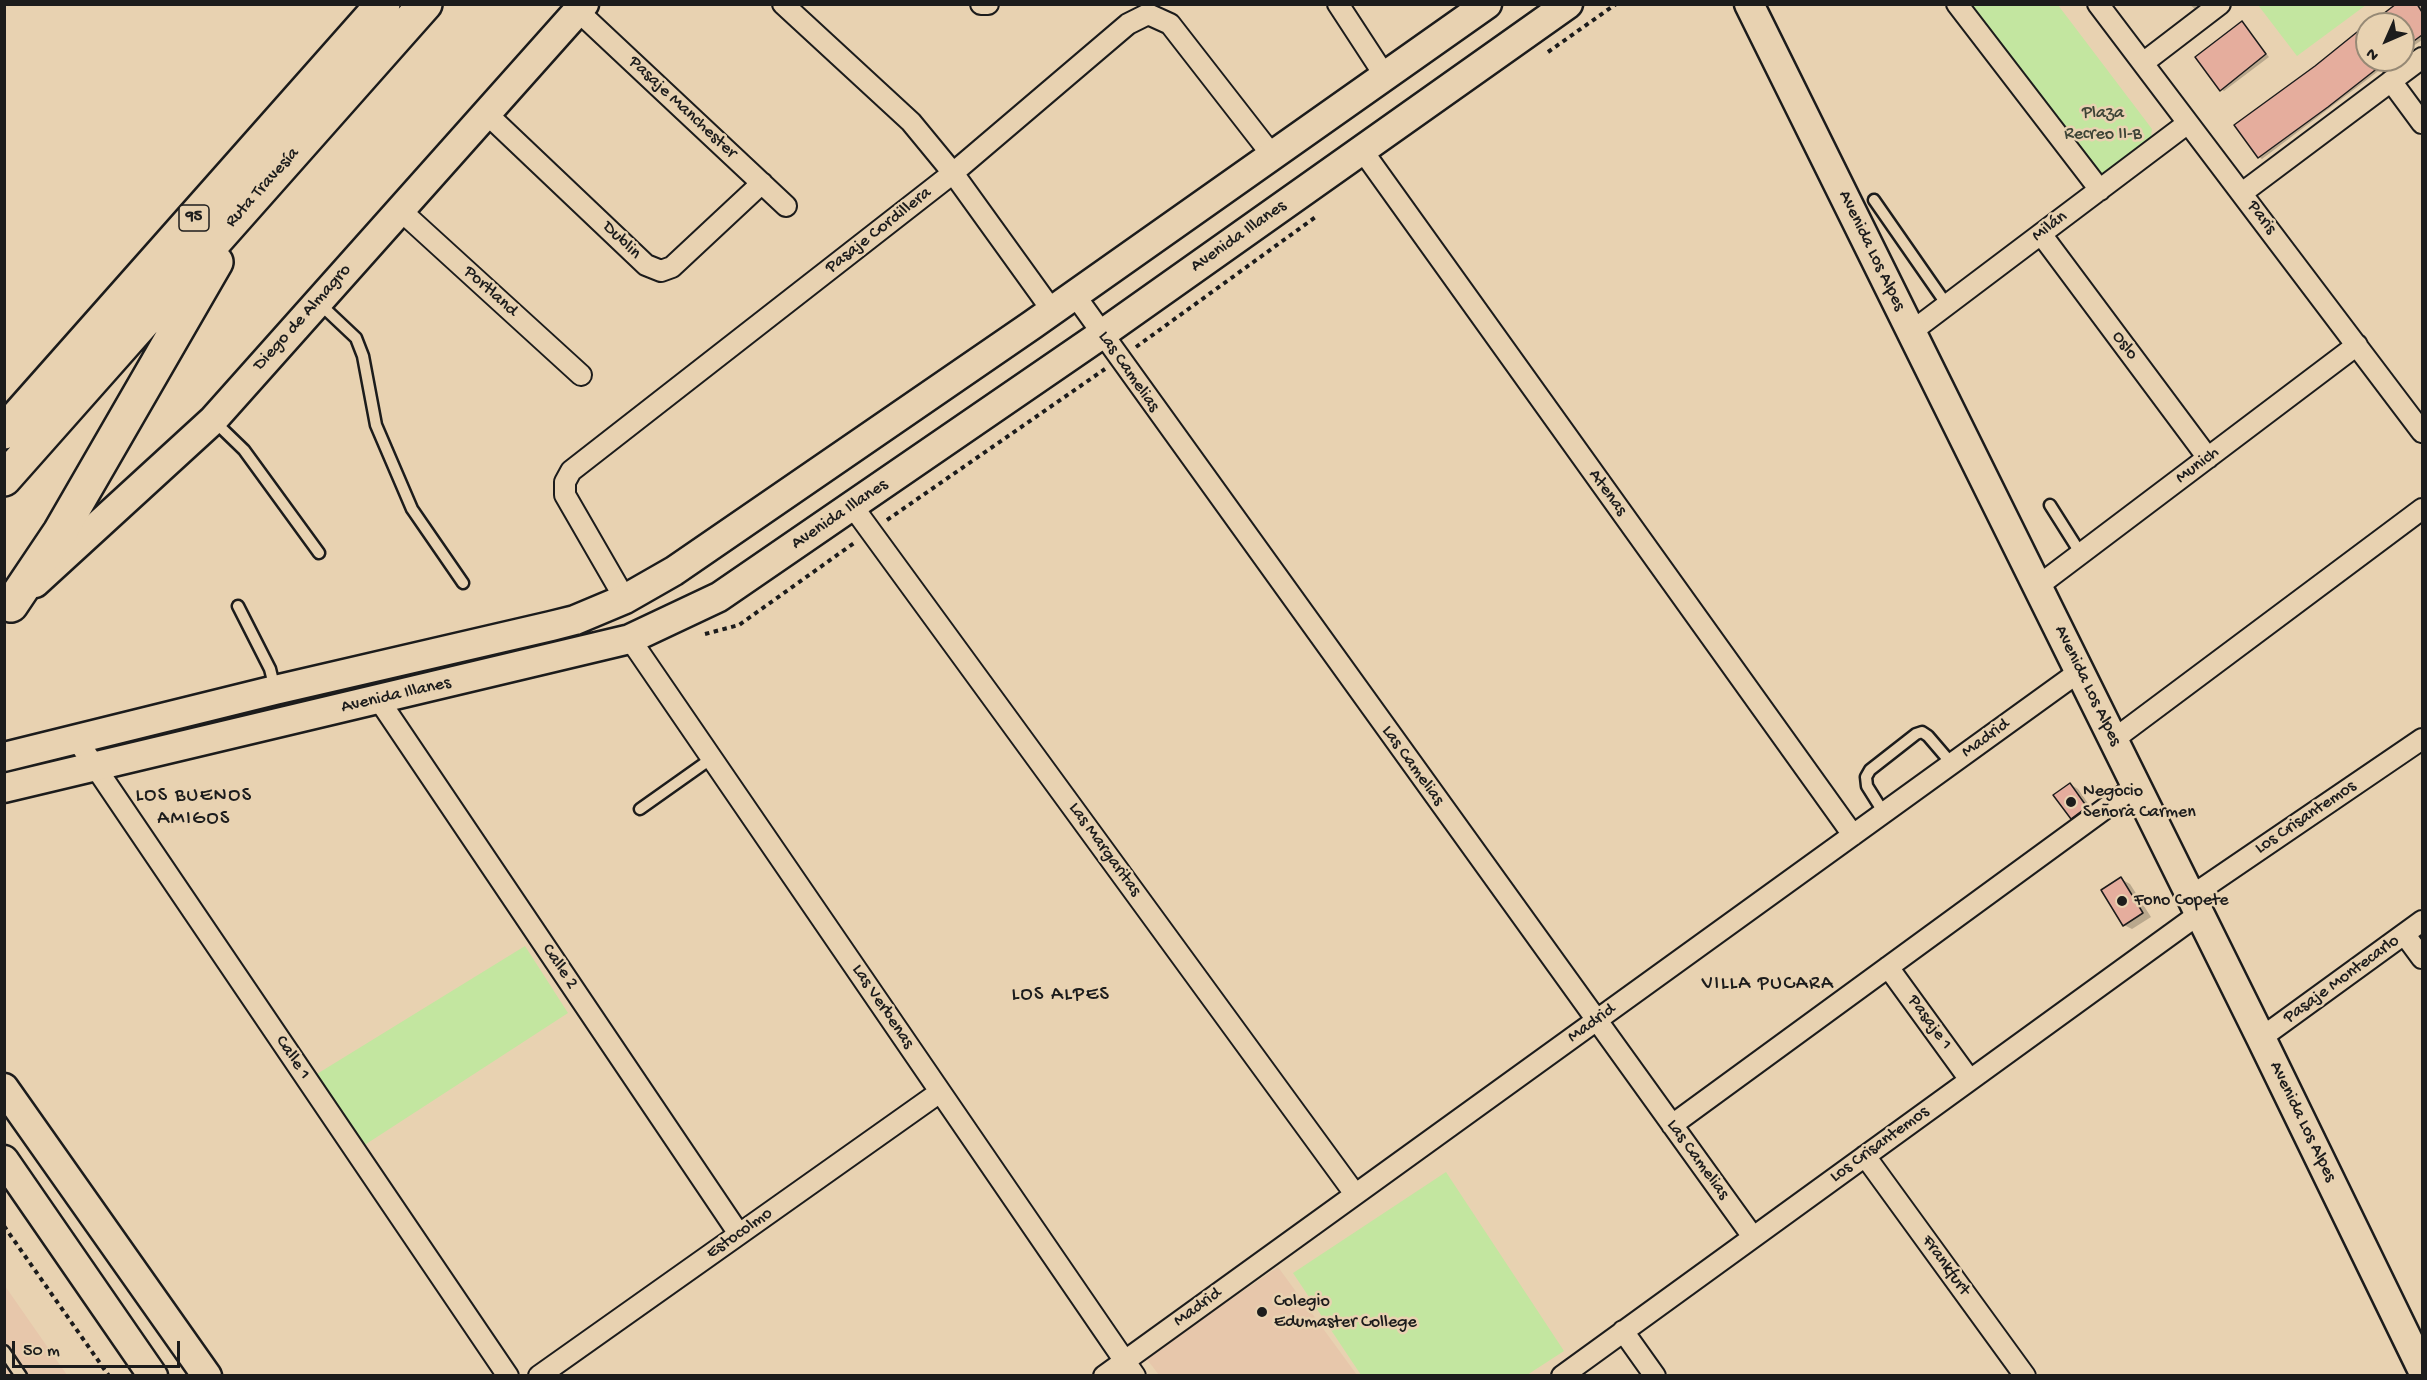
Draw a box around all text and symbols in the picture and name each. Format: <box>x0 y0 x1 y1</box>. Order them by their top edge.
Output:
north arrow <box>2355 12 2415 72</box>
text: N <box>2363 43 2384 64</box>
street label: Pasaje Manchester <box>623 52 741 164</box>
park label: Plaza Recreo II-B <box>2064 103 2142 146</box>
street label: Ruta Travesía <box>221 143 305 233</box>
street label: Pasaje Cordillera <box>822 183 936 279</box>
street label: Avenida Los Alpes <box>1833 187 1909 315</box>
street label: Avenida Illanes <box>1187 196 1291 278</box>
street label: Paris <box>2241 197 2281 239</box>
road number: 95 <box>179 205 209 231</box>
street label: Milán <box>2028 207 2072 247</box>
street label: Dublin <box>597 217 645 265</box>
street label: Diego de Almagro <box>249 260 357 376</box>
street label: Portland <box>458 262 522 322</box>
street label: Las Camelias <box>1092 327 1164 417</box>
street label: Oslo <box>2106 327 2142 365</box>
street label: Munich <box>2172 443 2224 489</box>
street label: Atenas <box>1583 465 1631 521</box>
street label: Avenida Illanes <box>788 475 892 555</box>
street label: Avenida Los Alpes <box>2049 622 2125 750</box>
street label: Avenida Illanes <box>339 673 453 719</box>
street label: Madrid <box>1958 714 2014 764</box>
street label: Las Camelias <box>1376 722 1448 810</box>
street label: Los Crisantemos <box>2251 776 2361 860</box>
place label: Negocio Señora Carmen <box>2083 781 2196 824</box>
district label: LOS BUENOS AMIGOS <box>136 785 252 832</box>
marker: Negocio Señora Carmen <box>2064 795 2078 809</box>
street label: Las Margaritas <box>1063 799 1145 901</box>
place label: Fono Copete <box>2134 890 2229 912</box>
marker: Fono Copete <box>2115 894 2129 908</box>
street label: Pasaje Montecarlo <box>2280 931 2404 1029</box>
street label: Calle 2 <box>536 940 582 994</box>
street label: Las Verbenas <box>846 961 918 1053</box>
district label: VILLA PUCARA <box>1702 973 1834 997</box>
district label: LOS ALPES <box>1012 984 1110 1008</box>
street label: Pasaje 1 <box>1902 991 1956 1055</box>
street label: Madrid <box>1564 999 1620 1049</box>
street label: Calle 1 <box>269 1032 315 1084</box>
street label: Avenida Los Alpes <box>2264 1058 2340 1186</box>
street label: Los Crisantemos <box>1826 1102 1934 1188</box>
street label: Las Camelias <box>1661 1116 1733 1204</box>
street label: Estocolmo <box>703 1203 777 1265</box>
street label: Frankfurt <box>1916 1231 1974 1301</box>
street label: Madrid <box>1170 1283 1226 1333</box>
place label: Colegio Edumaster College <box>1274 1291 1417 1334</box>
marker: Colegio Edumaster College <box>1255 1305 1269 1319</box>
scale bar <box>15 1329 183 1367</box>
text: 50 m <box>23 1341 60 1362</box>

